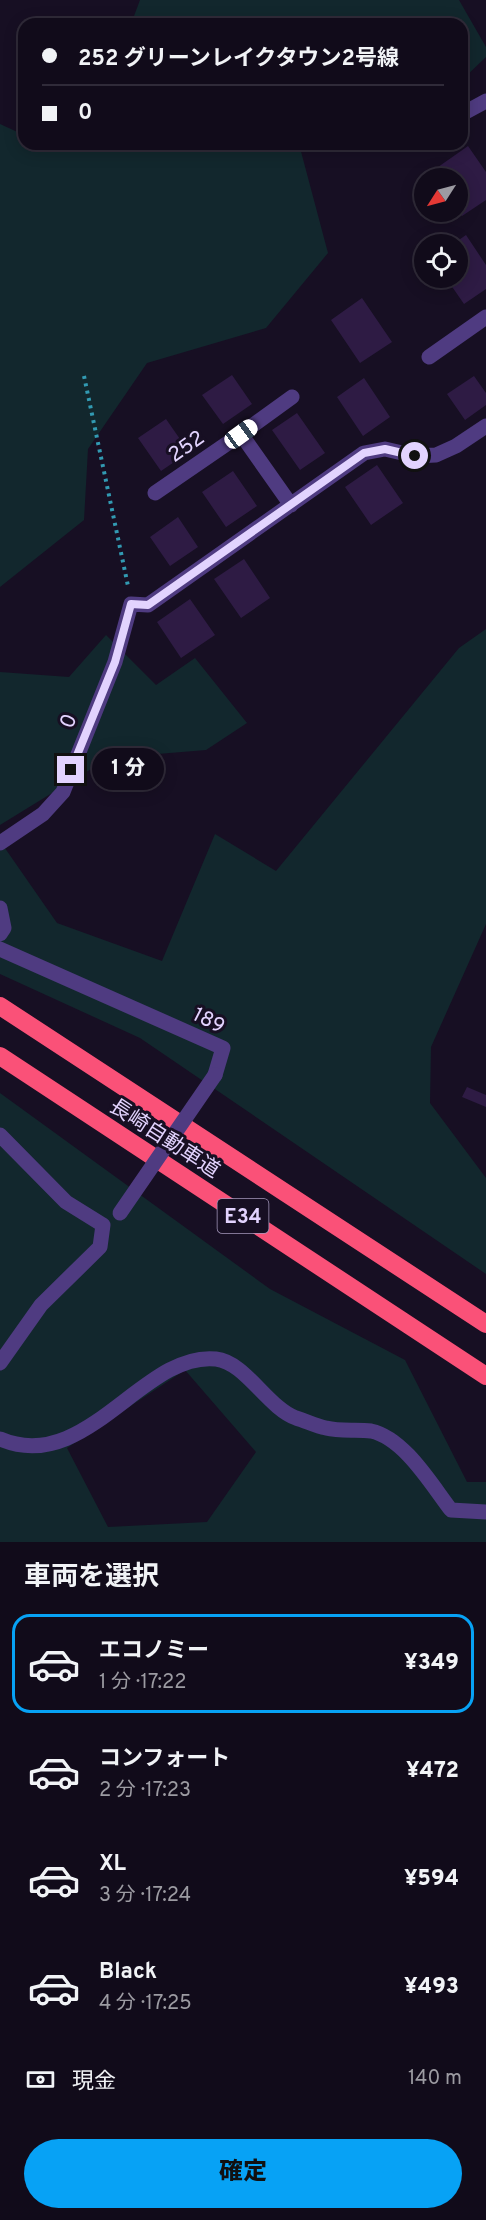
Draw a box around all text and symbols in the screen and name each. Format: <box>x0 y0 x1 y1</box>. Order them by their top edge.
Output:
text: 252 グリーンレイクタウン2号線 <box>78 46 399 73</box>
text: 0 <box>78 100 92 127</box>
north arrow <box>414 168 468 222</box>
map controls <box>414 168 468 288</box>
button: locate <box>414 234 468 288</box>
car <box>221 416 261 452</box>
street label: 252 <box>163 425 210 469</box>
route start <box>401 442 428 469</box>
street label: 0 <box>54 710 84 733</box>
callout: 1 分 <box>92 749 164 791</box>
route end <box>57 756 84 783</box>
text: 1 分 <box>111 756 145 782</box>
street label: 189 <box>188 1002 229 1041</box>
street label: 長崎自動車道 <box>104 1094 224 1185</box>
road number: E34 <box>218 1199 268 1233</box>
text: 車両を選択 <box>24 1561 159 1595</box>
icon: car <box>27 1637 81 1691</box>
text: エコノミー <box>99 1638 209 1665</box>
text: ¥349 <box>404 1650 459 1677</box>
text: 1 分 · 17:22 <box>99 1670 187 1696</box>
icon: car <box>27 1745 81 1799</box>
text: コンフォート <box>99 1746 230 1773</box>
text: ¥472 <box>406 1758 459 1785</box>
text: 2 分 · 17:23 <box>99 1778 191 1804</box>
text: XL <box>99 1851 126 1878</box>
icon: car <box>27 1853 81 1907</box>
text: ¥594 <box>404 1866 459 1893</box>
text: 3 分 · 17:24 <box>99 1883 191 1909</box>
text: Black <box>99 1959 157 1986</box>
icon: car <box>27 1961 81 2015</box>
text: ¥493 <box>404 1974 459 2001</box>
text: 4 分 · 17:25 <box>99 1991 192 2017</box>
icon: cash <box>24 2063 57 2096</box>
text: 140 m <box>408 2066 462 2092</box>
text: 現金 <box>72 2069 116 2096</box>
button: 確定 <box>24 2139 462 2208</box>

